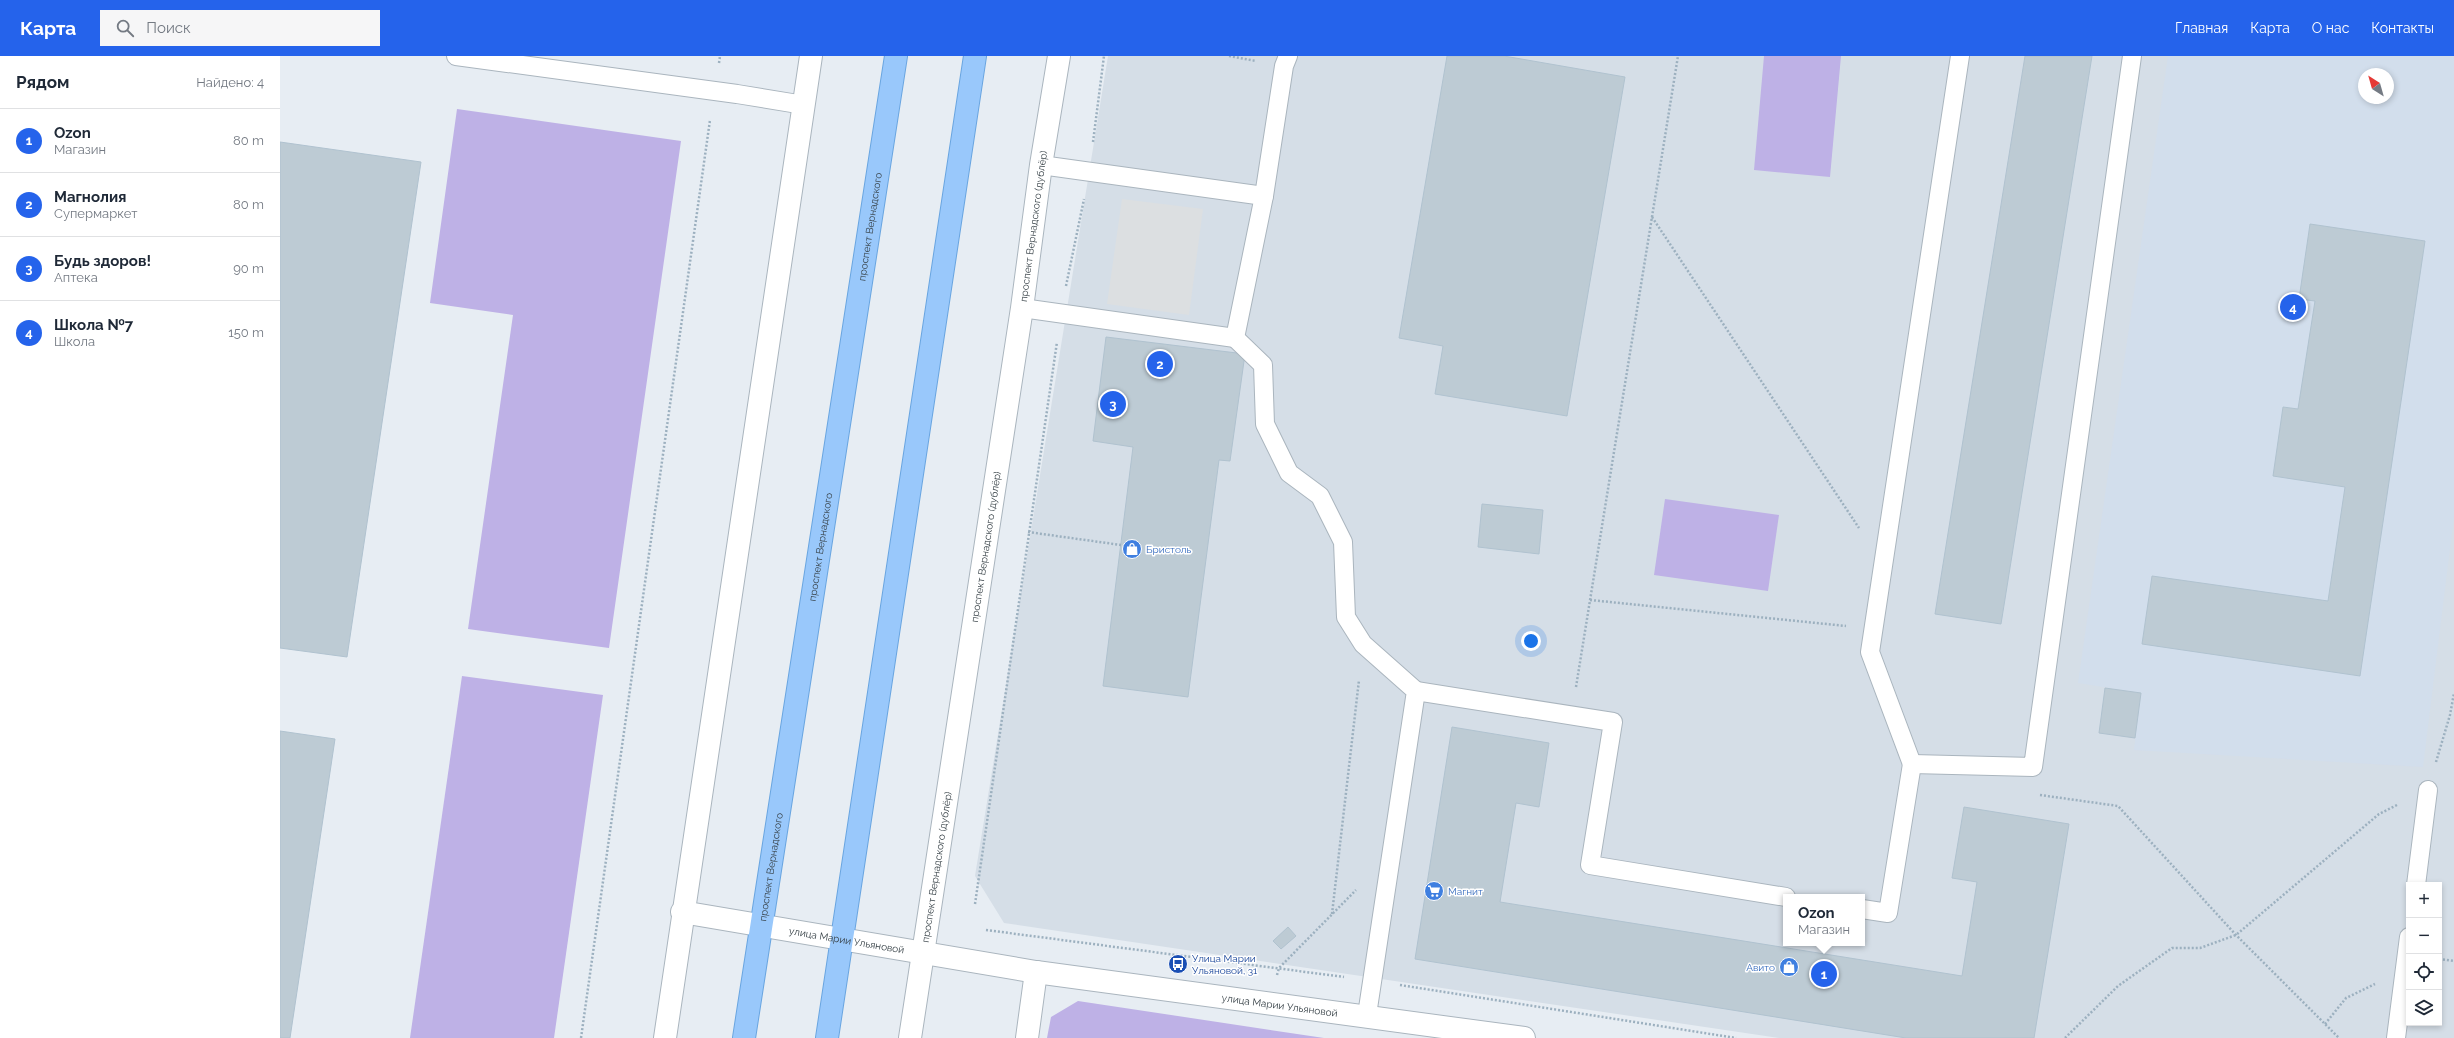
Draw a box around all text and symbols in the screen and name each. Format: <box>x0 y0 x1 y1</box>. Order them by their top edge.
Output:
search box <box>100 10 380 46</box>
text: Карта <box>20 17 76 39</box>
icon: search <box>114 17 136 39</box>
text: Поиск <box>146 19 191 37</box>
text: Главная <box>2175 20 2228 36</box>
text: Карта <box>2250 20 2290 36</box>
text: О нас <box>2312 20 2349 36</box>
text: Контакты <box>2371 20 2434 36</box>
north arrow <box>2358 68 2394 104</box>
text: Рядом <box>16 72 69 92</box>
text: Найдено: 4 <box>196 75 264 90</box>
text: Ozon <box>54 124 91 142</box>
text: 1 <box>26 133 32 148</box>
text: 80 m <box>233 133 264 148</box>
text: Магазин <box>54 142 106 157</box>
street label: проспект Вернадского (дублёр) <box>1018 150 1049 303</box>
street label: проспект Вернадского <box>856 172 884 282</box>
text: Магнолия <box>54 188 127 206</box>
text: 2 <box>25 197 33 212</box>
text: 80 m <box>233 197 264 212</box>
text: Супермаркет <box>54 206 137 221</box>
text: Будь здоров! <box>54 252 151 270</box>
text: 3 <box>25 261 33 276</box>
text: 90 m <box>233 261 264 276</box>
text: Аптека <box>54 270 98 285</box>
pin: 4 <box>2280 292 2306 322</box>
text: Школа №7 <box>54 316 133 334</box>
text: 4 <box>25 325 33 340</box>
text: 150 m <box>228 325 264 340</box>
text: Школа <box>54 334 95 349</box>
pin: 2 <box>1147 349 1173 379</box>
pin: 3 <box>1100 389 1126 419</box>
street label: проспект Вернадского (дублёр) <box>969 470 1003 623</box>
street label: проспект Вернадского <box>807 492 834 602</box>
shop icon: Бристоль <box>1121 538 1143 560</box>
place label: Бристоль <box>1146 544 1192 555</box>
your location <box>1521 631 1541 651</box>
street label: проспект Вернадского (дублёр) <box>920 791 954 943</box>
street label: проспект Вернадского <box>757 812 785 922</box>
supermarket icon: Магнит <box>1423 880 1445 902</box>
map controls <box>2406 882 2442 1026</box>
button: + <box>2406 882 2442 918</box>
place label: Магнит <box>1448 886 1483 897</box>
popup <box>1783 894 1865 946</box>
text: Ozon <box>1798 904 1835 922</box>
button: − <box>2406 918 2442 954</box>
text: Магазин <box>1798 922 1850 937</box>
street label: улица Марии Ульяновой <box>788 925 905 956</box>
bus stop icon: Улица Марии Ульяновой, 31 <box>1167 953 1189 975</box>
place label: Улица Марии Ульяновой, 31 <box>1192 953 1258 976</box>
button: locate <box>2406 954 2442 990</box>
shop icon: Авито <box>1778 956 1800 978</box>
pin: 1 <box>1811 959 1837 989</box>
place label: Авито <box>1746 962 1775 973</box>
button: layers <box>2406 990 2442 1026</box>
street label: улица Марии Ульяновой <box>1221 992 1338 1019</box>

